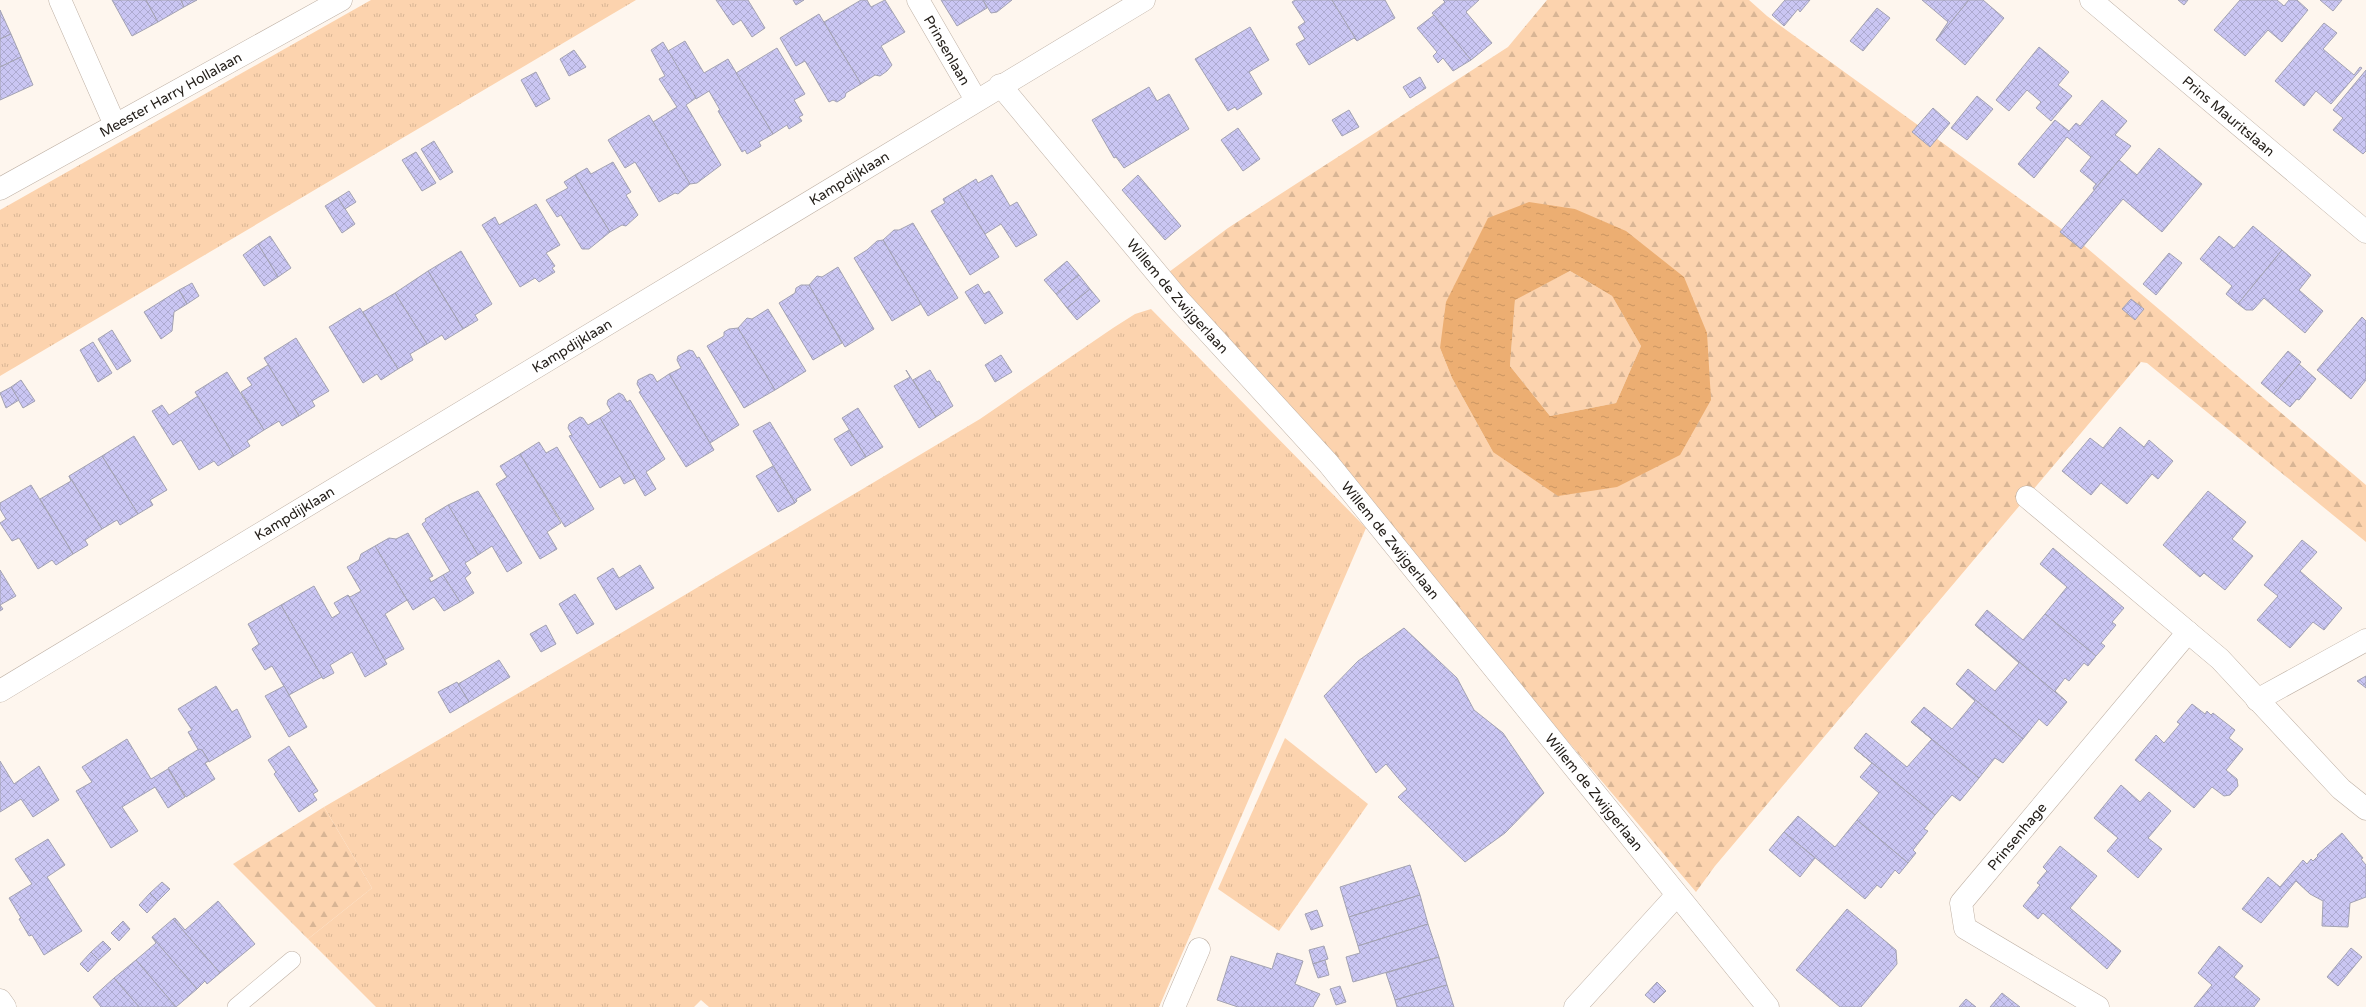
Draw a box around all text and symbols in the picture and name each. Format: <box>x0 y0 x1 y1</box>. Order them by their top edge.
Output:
street label: Prinsenlaan <box>920 13 974 88</box>
street label: Meester Harry Hollalaan <box>97 49 245 141</box>
street label: Prins Mauritslaan <box>2179 73 2278 160</box>
street label: Kampdijklaan <box>806 148 892 209</box>
street label: Willem de Zwijgerlaan <box>1123 236 1232 357</box>
street label: Kampdijklaan <box>529 315 615 377</box>
street label: Willem de Zwijgerlaan <box>1337 478 1443 603</box>
street label: Kampdijklaan <box>252 483 338 544</box>
street label: Willem de Zwijgerlaan <box>1541 730 1647 855</box>
street label: Prinsenhage <box>1984 799 2050 874</box>

